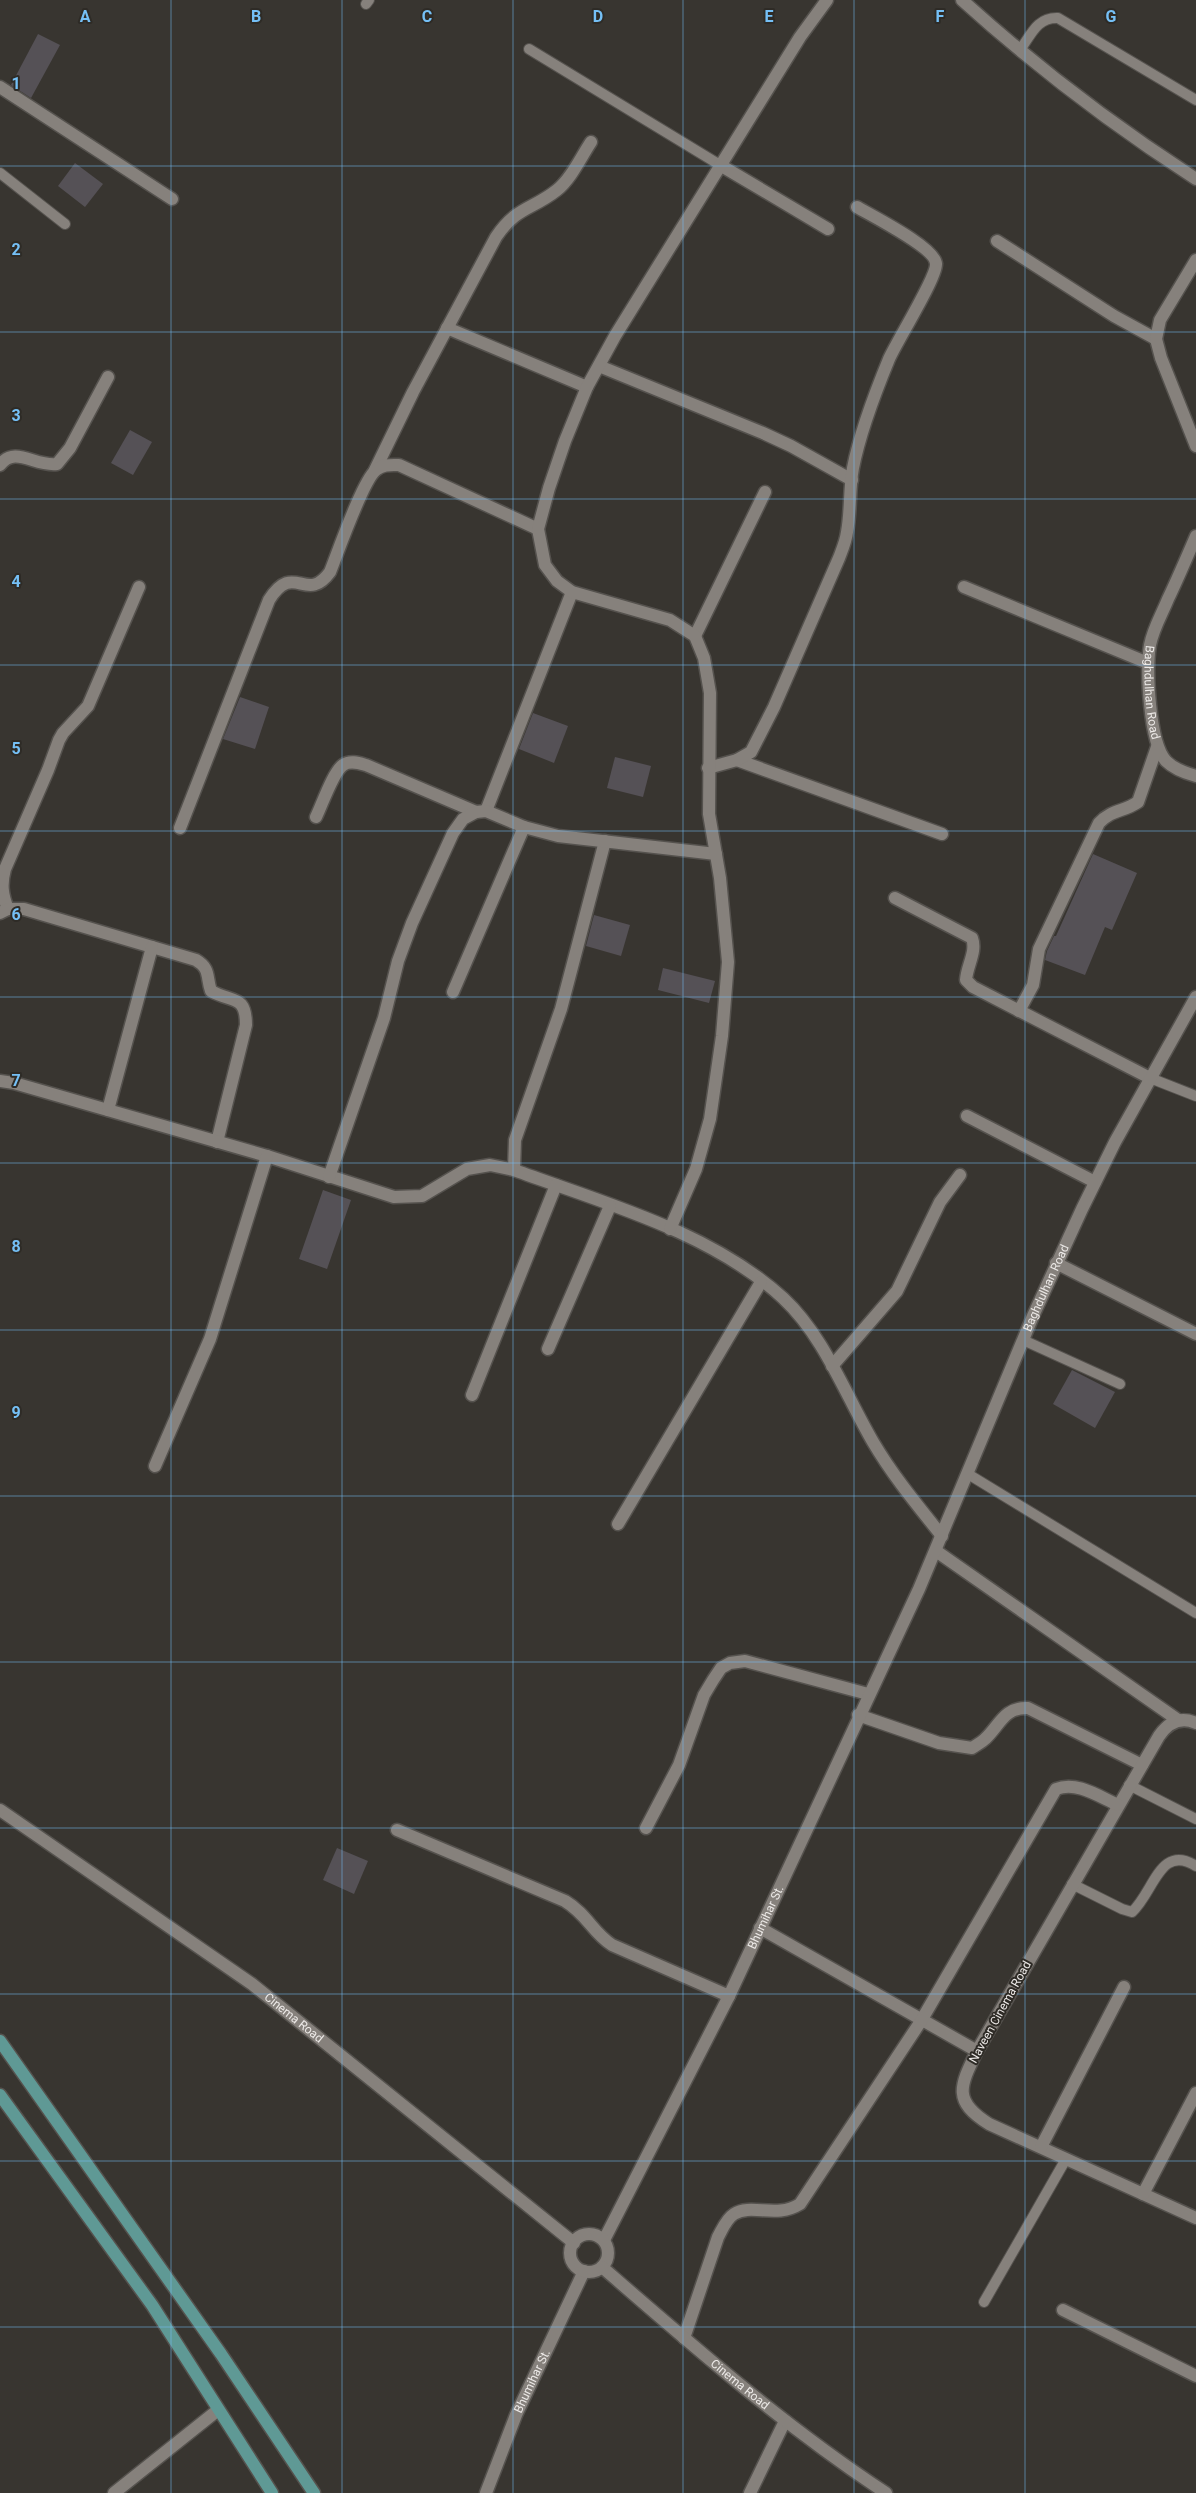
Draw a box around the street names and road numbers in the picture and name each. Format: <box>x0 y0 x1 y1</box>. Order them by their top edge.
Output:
street label: Baghdulhan Road <box>1141 645 1163 741</box>
street label: Baghdulhan Road <box>1020 1242 1072 1334</box>
street label: Bhumihar St. <box>745 1883 787 1951</box>
street label: Naveen Cinema Road <box>966 1959 1034 2065</box>
street label: Cinema Road <box>262 1990 326 2046</box>
street label: Bhumihar St. <box>511 2347 553 2415</box>
street label: Cinema Road <box>708 2356 772 2412</box>

